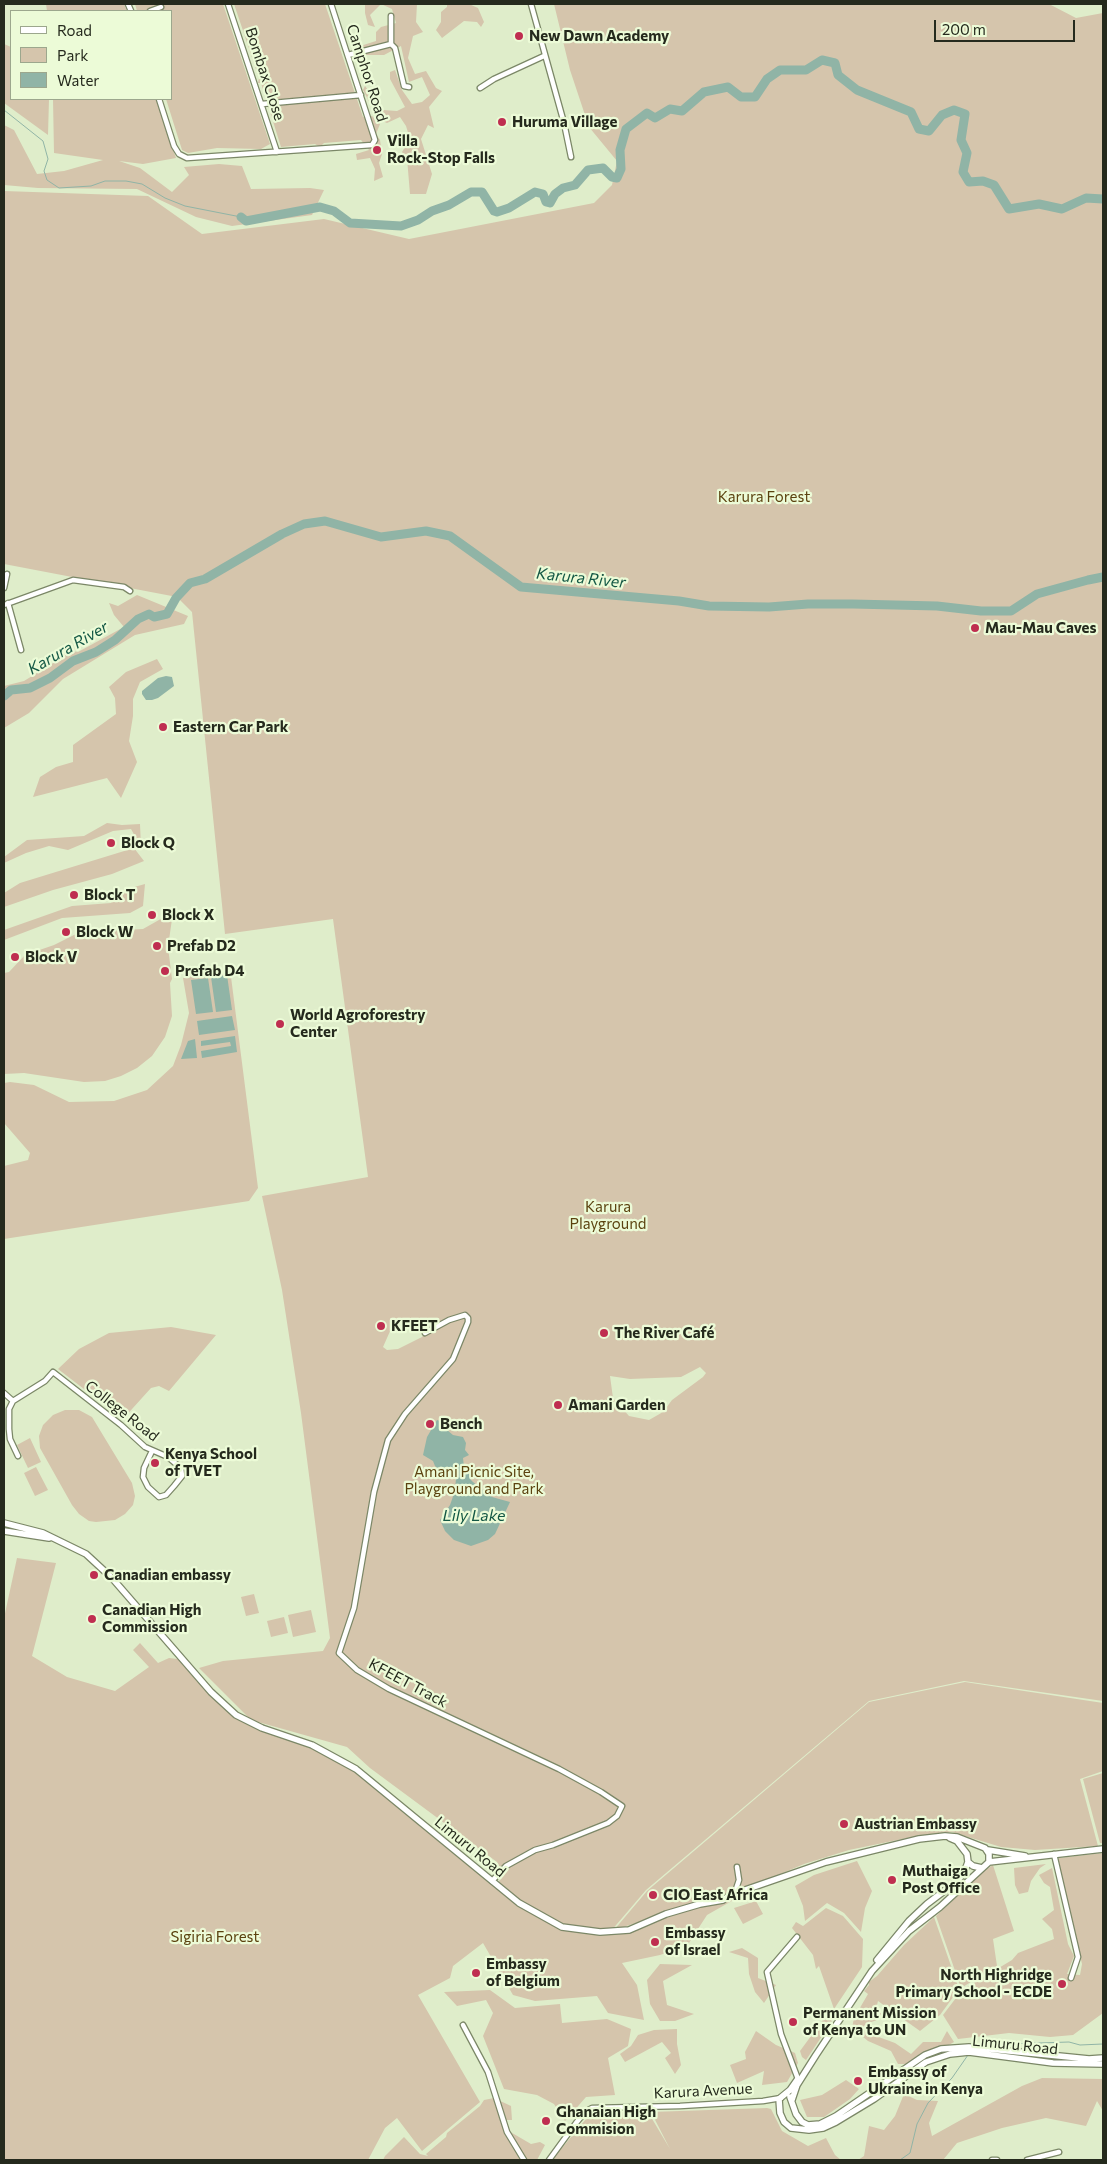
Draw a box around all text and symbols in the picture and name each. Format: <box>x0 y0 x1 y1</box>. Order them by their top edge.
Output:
legend <box>10 10 172 100</box>
scale bar <box>937 10 1078 42</box>
text: 200 m <box>942 20 986 38</box>
text: Road <box>57 21 92 39</box>
street label: Camphor Road <box>343 22 391 124</box>
street label: Bombax Close <box>241 25 289 123</box>
place label: New Dawn Academy <box>529 27 669 45</box>
marker: New Dawn Academy <box>513 30 525 42</box>
text: Park <box>57 46 88 64</box>
text: Water <box>57 71 99 89</box>
place label: Huruma Village <box>512 113 617 131</box>
marker: Huruma Village <box>496 116 508 128</box>
place label: Villa Rock-Stop Falls <box>387 132 495 167</box>
marker: Villa Rock-Stop Falls <box>371 144 383 156</box>
park label: Karura Forest <box>718 488 810 506</box>
water label: Karura River <box>535 564 627 592</box>
water label: Karura River <box>24 617 112 679</box>
place label: Mau-Mau Caves <box>985 619 1096 637</box>
marker: Mau-Mau Caves <box>969 622 981 634</box>
place label: Eastern Car Park <box>173 718 288 736</box>
marker: Eastern Car Park <box>157 721 169 733</box>
place label: Block Q <box>121 834 175 852</box>
marker: Block Q <box>105 837 117 849</box>
place label: Block T <box>84 886 135 904</box>
marker: Block T <box>68 889 80 901</box>
place label: Block X <box>162 906 214 924</box>
marker: Block X <box>146 909 158 921</box>
place label: Block W <box>76 923 133 941</box>
marker: Block W <box>60 926 72 938</box>
place label: Prefab D2 <box>167 937 236 955</box>
marker: Prefab D2 <box>151 940 163 952</box>
place label: Block V <box>25 948 77 966</box>
marker: Block V <box>9 951 21 963</box>
place label: Prefab D4 <box>175 962 244 980</box>
marker: Prefab D4 <box>159 965 171 977</box>
place label: World Agroforestry Center <box>290 1006 425 1041</box>
marker: World Agroforestry Center <box>274 1018 286 1030</box>
park label: Karura Playground <box>570 1198 646 1233</box>
place label: KFEET <box>391 1317 438 1335</box>
marker: KFEET <box>375 1320 387 1332</box>
place label: The River Café <box>614 1324 714 1342</box>
marker: The River Café <box>598 1327 610 1339</box>
street label: College Road <box>82 1377 162 1445</box>
place label: Amani Garden <box>568 1396 666 1414</box>
marker: Amani Garden <box>552 1399 564 1411</box>
place label: Bench <box>440 1415 482 1433</box>
marker: Bench <box>424 1418 436 1430</box>
place label: Kenya School of TVET <box>165 1445 257 1480</box>
marker: Kenya School of TVET <box>149 1457 161 1469</box>
park label: Amani Picnic Site, Playground and Park <box>404 1463 544 1498</box>
water label: Lily Lake <box>443 1506 505 1526</box>
place label: Canadian embassy <box>104 1566 231 1584</box>
marker: Canadian embassy <box>88 1569 100 1581</box>
place label: Canadian High Commission <box>102 1601 201 1636</box>
marker: Canadian High Commission <box>86 1613 98 1625</box>
street label: KFEET Track <box>366 1655 450 1711</box>
street label: Limuru Road <box>431 1813 509 1881</box>
place label: Austrian Embassy <box>854 1815 977 1833</box>
marker: Austrian Embassy <box>838 1818 850 1830</box>
place label: Muthaiga Post Office <box>902 1862 980 1897</box>
marker: Muthaiga Post Office <box>886 1874 898 1886</box>
place label: CIO East Africa <box>663 1886 768 1904</box>
marker: CIO East Africa <box>647 1889 659 1901</box>
place label: Embassy of Israel <box>665 1924 726 1959</box>
park label: Sigiria Forest <box>170 1928 260 1946</box>
marker: Embassy of Israel <box>649 1936 661 1948</box>
place label: Embassy of Belgium <box>486 1955 560 1990</box>
place label: North Highridge Primary School - ECDE <box>895 1966 1052 2001</box>
marker: Embassy of Belgium <box>470 1967 482 1979</box>
marker: North Highridge Primary School - ECDE <box>1056 1978 1068 1990</box>
place label: Permanent Mission of Kenya to UN <box>803 2004 936 2039</box>
marker: Permanent Mission of Kenya to UN <box>787 2016 799 2028</box>
street label: Limuru Road <box>971 2032 1059 2058</box>
place label: Embassy of Ukraine in Kenya <box>868 2063 983 2098</box>
marker: Embassy of Ukraine in Kenya <box>852 2075 864 2087</box>
street label: Karura Avenue <box>653 2079 753 2103</box>
place label: Ghanaian High Commision <box>556 2103 656 2138</box>
marker: Ghanaian High Commision <box>540 2115 552 2127</box>

